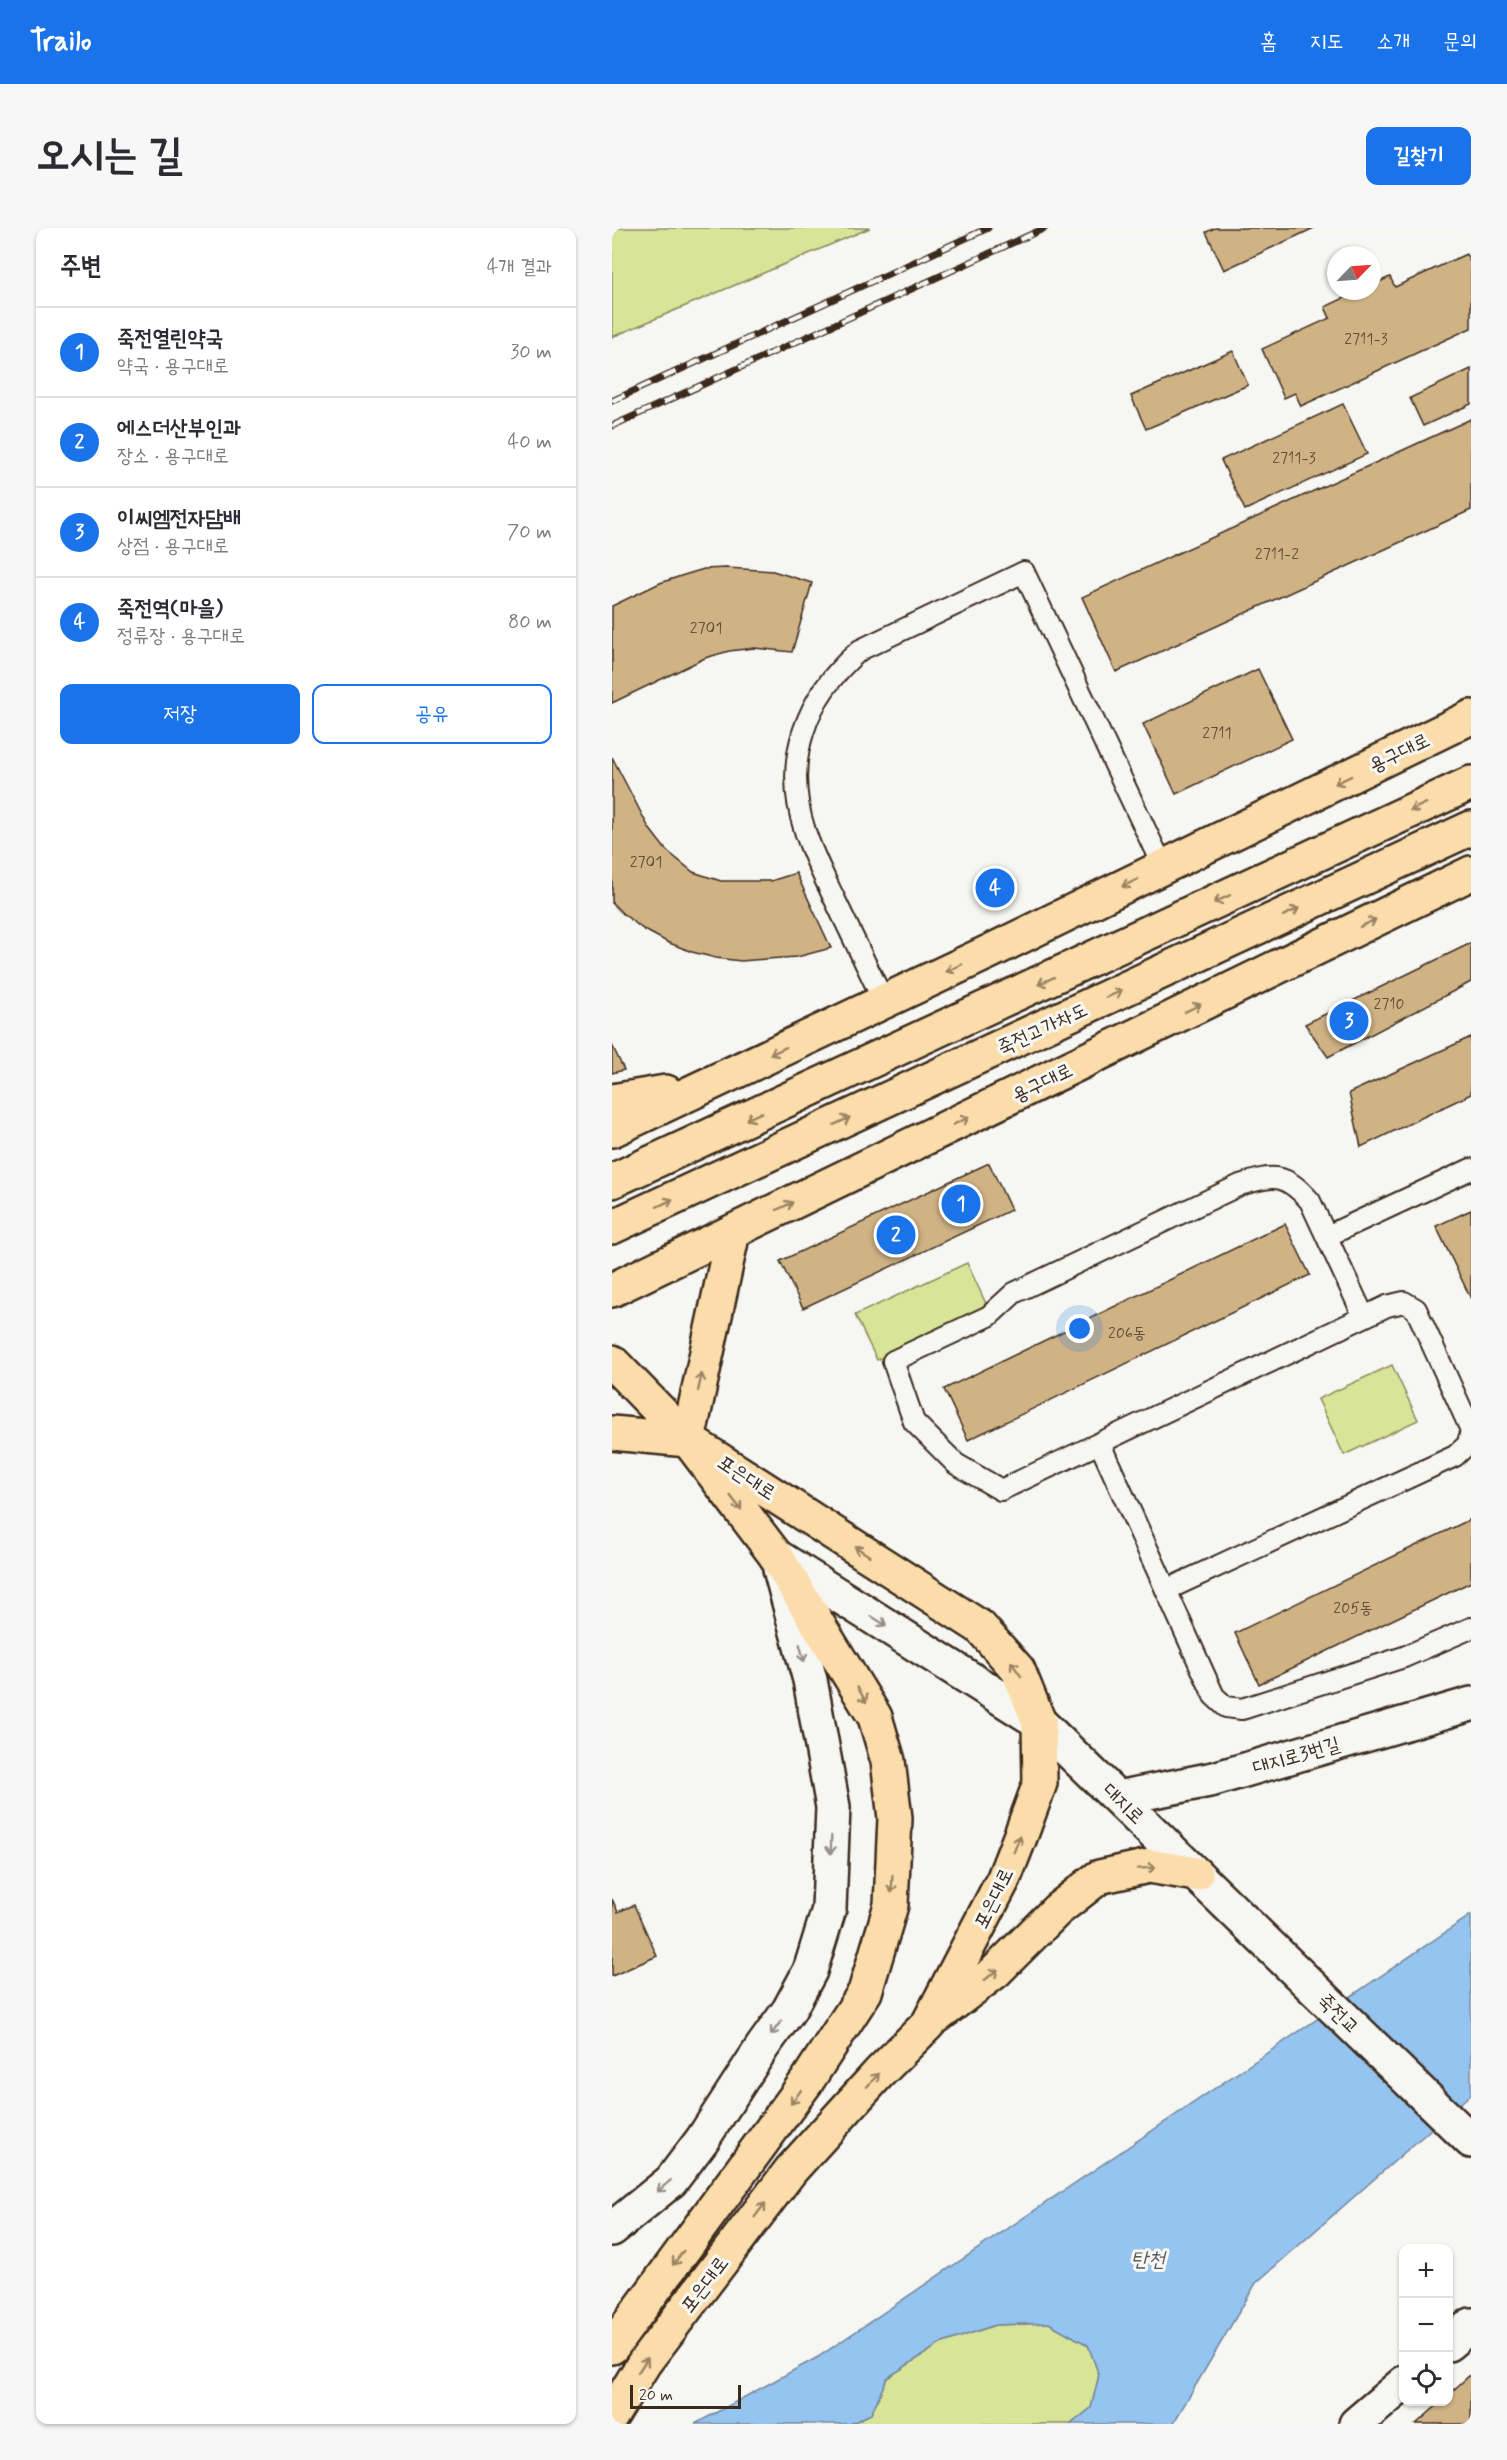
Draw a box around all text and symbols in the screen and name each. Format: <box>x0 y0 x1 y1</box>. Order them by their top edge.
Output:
text: Trailo <box>30 24 91 61</box>
text: 홈 <box>1260 28 1277 56</box>
text: 지도 <box>1310 28 1343 56</box>
text: 소개 <box>1376 28 1410 56</box>
text: 문의 <box>1443 28 1477 56</box>
button: 길찾기 <box>1366 127 1471 185</box>
text: 오시는 길 <box>36 129 183 184</box>
north arrow <box>1327 246 1381 300</box>
text: 주변 <box>60 250 102 284</box>
text: 4개 결과 <box>487 254 552 281</box>
text: 죽전열린약국 <box>117 325 223 353</box>
house number: 2711-3 <box>1344 329 1388 350</box>
text: 1 <box>75 339 84 366</box>
text: 30 m <box>510 339 552 366</box>
text: 약국 · 용구대로 <box>117 353 229 380</box>
text: 에스더산부인과 <box>117 415 241 443</box>
text: 2 <box>75 429 84 456</box>
text: 40 m <box>508 429 552 456</box>
text: 장소 · 용구대로 <box>117 443 229 470</box>
house number: 2711-3 <box>1272 448 1316 469</box>
text: 이씨엠전자담배 <box>117 505 241 533</box>
text: 3 <box>75 519 84 546</box>
text: 70 m <box>507 519 552 546</box>
text: 상점 · 용구대로 <box>117 533 229 560</box>
house number: 2711-2 <box>1255 544 1299 565</box>
text: 죽전역(마을) <box>117 595 223 623</box>
text: 4 <box>74 609 85 636</box>
text: 80 m <box>508 609 552 636</box>
house number: 2701 <box>690 618 722 639</box>
text: 정류장 · 용구대로 <box>117 623 245 650</box>
button: 저장 <box>60 684 300 744</box>
button: 공유 <box>312 684 552 744</box>
house number: 2711 <box>1202 723 1232 744</box>
street label: 용구대로 <box>1365 727 1435 780</box>
one-way arrow <box>1334 774 1352 786</box>
one-way arrow <box>1409 803 1427 814</box>
house number: 2701 <box>630 852 662 873</box>
pin: 4 <box>976 866 1015 910</box>
one-way arrow <box>1121 878 1139 890</box>
one-way arrow <box>1214 893 1232 905</box>
one-way arrow <box>1281 906 1299 918</box>
one-way arrow <box>1359 916 1377 928</box>
one-way arrow <box>946 963 964 975</box>
one-way arrow <box>1037 976 1055 988</box>
one-way arrow <box>1105 988 1123 999</box>
house number: 2710 <box>1373 994 1405 1015</box>
street label: 죽전고가차도 <box>993 997 1092 1062</box>
pin: 3 <box>1330 998 1368 1044</box>
one-way arrow <box>1183 1002 1201 1013</box>
one-way arrow <box>769 1046 787 1058</box>
street label: 용구대로 <box>1008 1057 1078 1110</box>
one-way arrow <box>746 1111 764 1122</box>
one-way arrow <box>832 1114 850 1126</box>
one-way arrow <box>951 1114 969 1126</box>
pin: 1 <box>942 1182 980 1226</box>
one-way arrow <box>656 1196 674 1208</box>
one-way arrow <box>776 1200 794 1212</box>
pin: 2 <box>876 1212 916 1258</box>
your location <box>1065 1314 1094 1343</box>
house number: 206동 <box>1108 1323 1146 1344</box>
one-way arrow <box>695 1373 707 1392</box>
street label: 포은대로 <box>712 1449 781 1507</box>
one-way arrow <box>729 1495 742 1511</box>
one-way arrow <box>854 1545 871 1557</box>
house number: 205동 <box>1333 1598 1373 1619</box>
one-way arrow <box>870 1615 887 1627</box>
one-way arrow <box>797 1643 809 1662</box>
one-way arrow <box>1009 1660 1022 1677</box>
one-way arrow <box>857 1686 869 1703</box>
street label: 대지로3번길 <box>1250 1731 1343 1782</box>
street label: 대지로 <box>1096 1778 1150 1831</box>
one-way arrow <box>826 1835 837 1855</box>
one-way arrow <box>1012 1836 1023 1854</box>
one-way arrow <box>1136 1862 1156 1873</box>
street label: 포은대로 <box>968 1864 1021 1934</box>
one-way arrow <box>886 1874 897 1894</box>
one-way arrow <box>983 1969 999 1982</box>
street label: 죽전교 <box>1311 1988 1365 2041</box>
one-way arrow <box>770 2019 782 2035</box>
one-way arrow <box>866 2072 880 2087</box>
one-way arrow <box>790 2088 802 2104</box>
one-way arrow <box>657 2179 672 2193</box>
one-way arrow <box>754 2202 767 2218</box>
map controls <box>1399 2244 1453 2406</box>
button: + <box>1399 2244 1453 2298</box>
water label: 탄천 <box>1131 2246 1167 2274</box>
one-way arrow <box>671 2249 684 2265</box>
street label: 포은대로 <box>675 2251 735 2319</box>
button: − <box>1399 2298 1453 2352</box>
button: locate <box>1399 2352 1453 2406</box>
one-way arrow <box>637 2358 649 2374</box>
scale bar <box>630 2382 741 2410</box>
text: 20 m <box>639 2385 673 2406</box>

